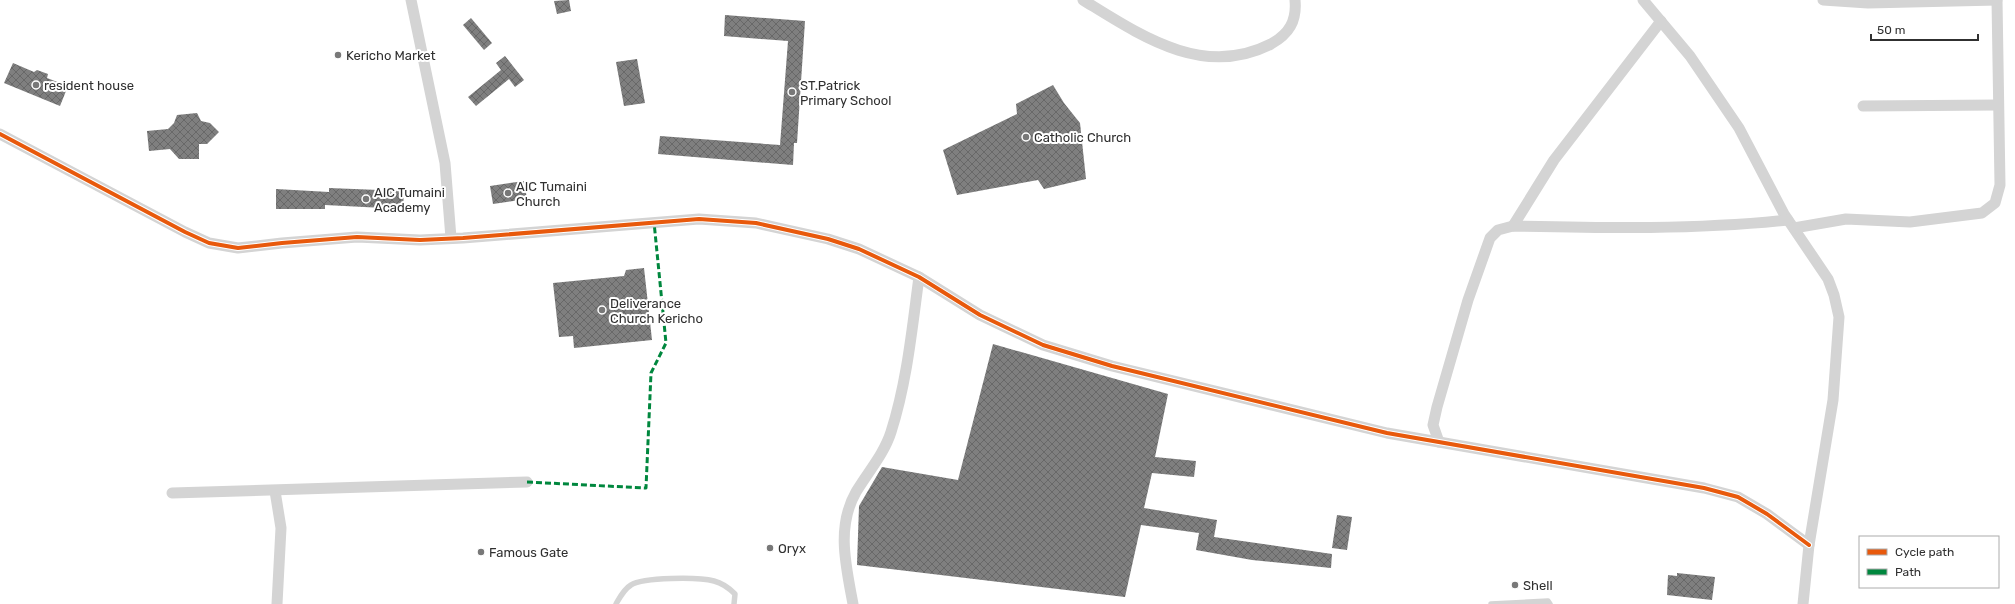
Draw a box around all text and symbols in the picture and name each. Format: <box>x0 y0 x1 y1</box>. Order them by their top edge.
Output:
scale bar <box>1871 16 1978 42</box>
text: 50 m <box>1877 23 1905 37</box>
place label: Kericho Market <box>346 48 436 63</box>
marker: Kericho Market <box>333 50 343 60</box>
place label: resident house <box>44 78 134 93</box>
place label: ST.Patrick Primary School <box>800 78 891 108</box>
marker: resident house <box>31 80 41 90</box>
marker: ST.Patrick Primary School <box>787 87 797 97</box>
place label: Catholic Church <box>1034 130 1131 145</box>
marker: Catholic Church <box>1021 132 1031 142</box>
place label: AIC Tumaini Church <box>516 179 587 209</box>
place label: AIC Tumaini Academy <box>374 185 445 215</box>
marker: AIC Tumaini Church <box>503 188 513 198</box>
marker: AIC Tumaini Academy <box>361 194 371 204</box>
place label: Deliverance Church Kericho <box>610 296 703 326</box>
marker: Deliverance Church Kericho <box>597 305 607 315</box>
legend <box>1859 536 1999 588</box>
place label: Oryx <box>778 541 806 556</box>
marker: Oryx <box>765 543 775 553</box>
place label: Famous Gate <box>489 545 568 560</box>
text: Cycle path <box>1895 545 1954 559</box>
marker: Famous Gate <box>476 547 486 557</box>
text: Path <box>1895 565 1921 579</box>
place label: Shell <box>1523 578 1553 593</box>
marker: Shell <box>1510 580 1520 590</box>

